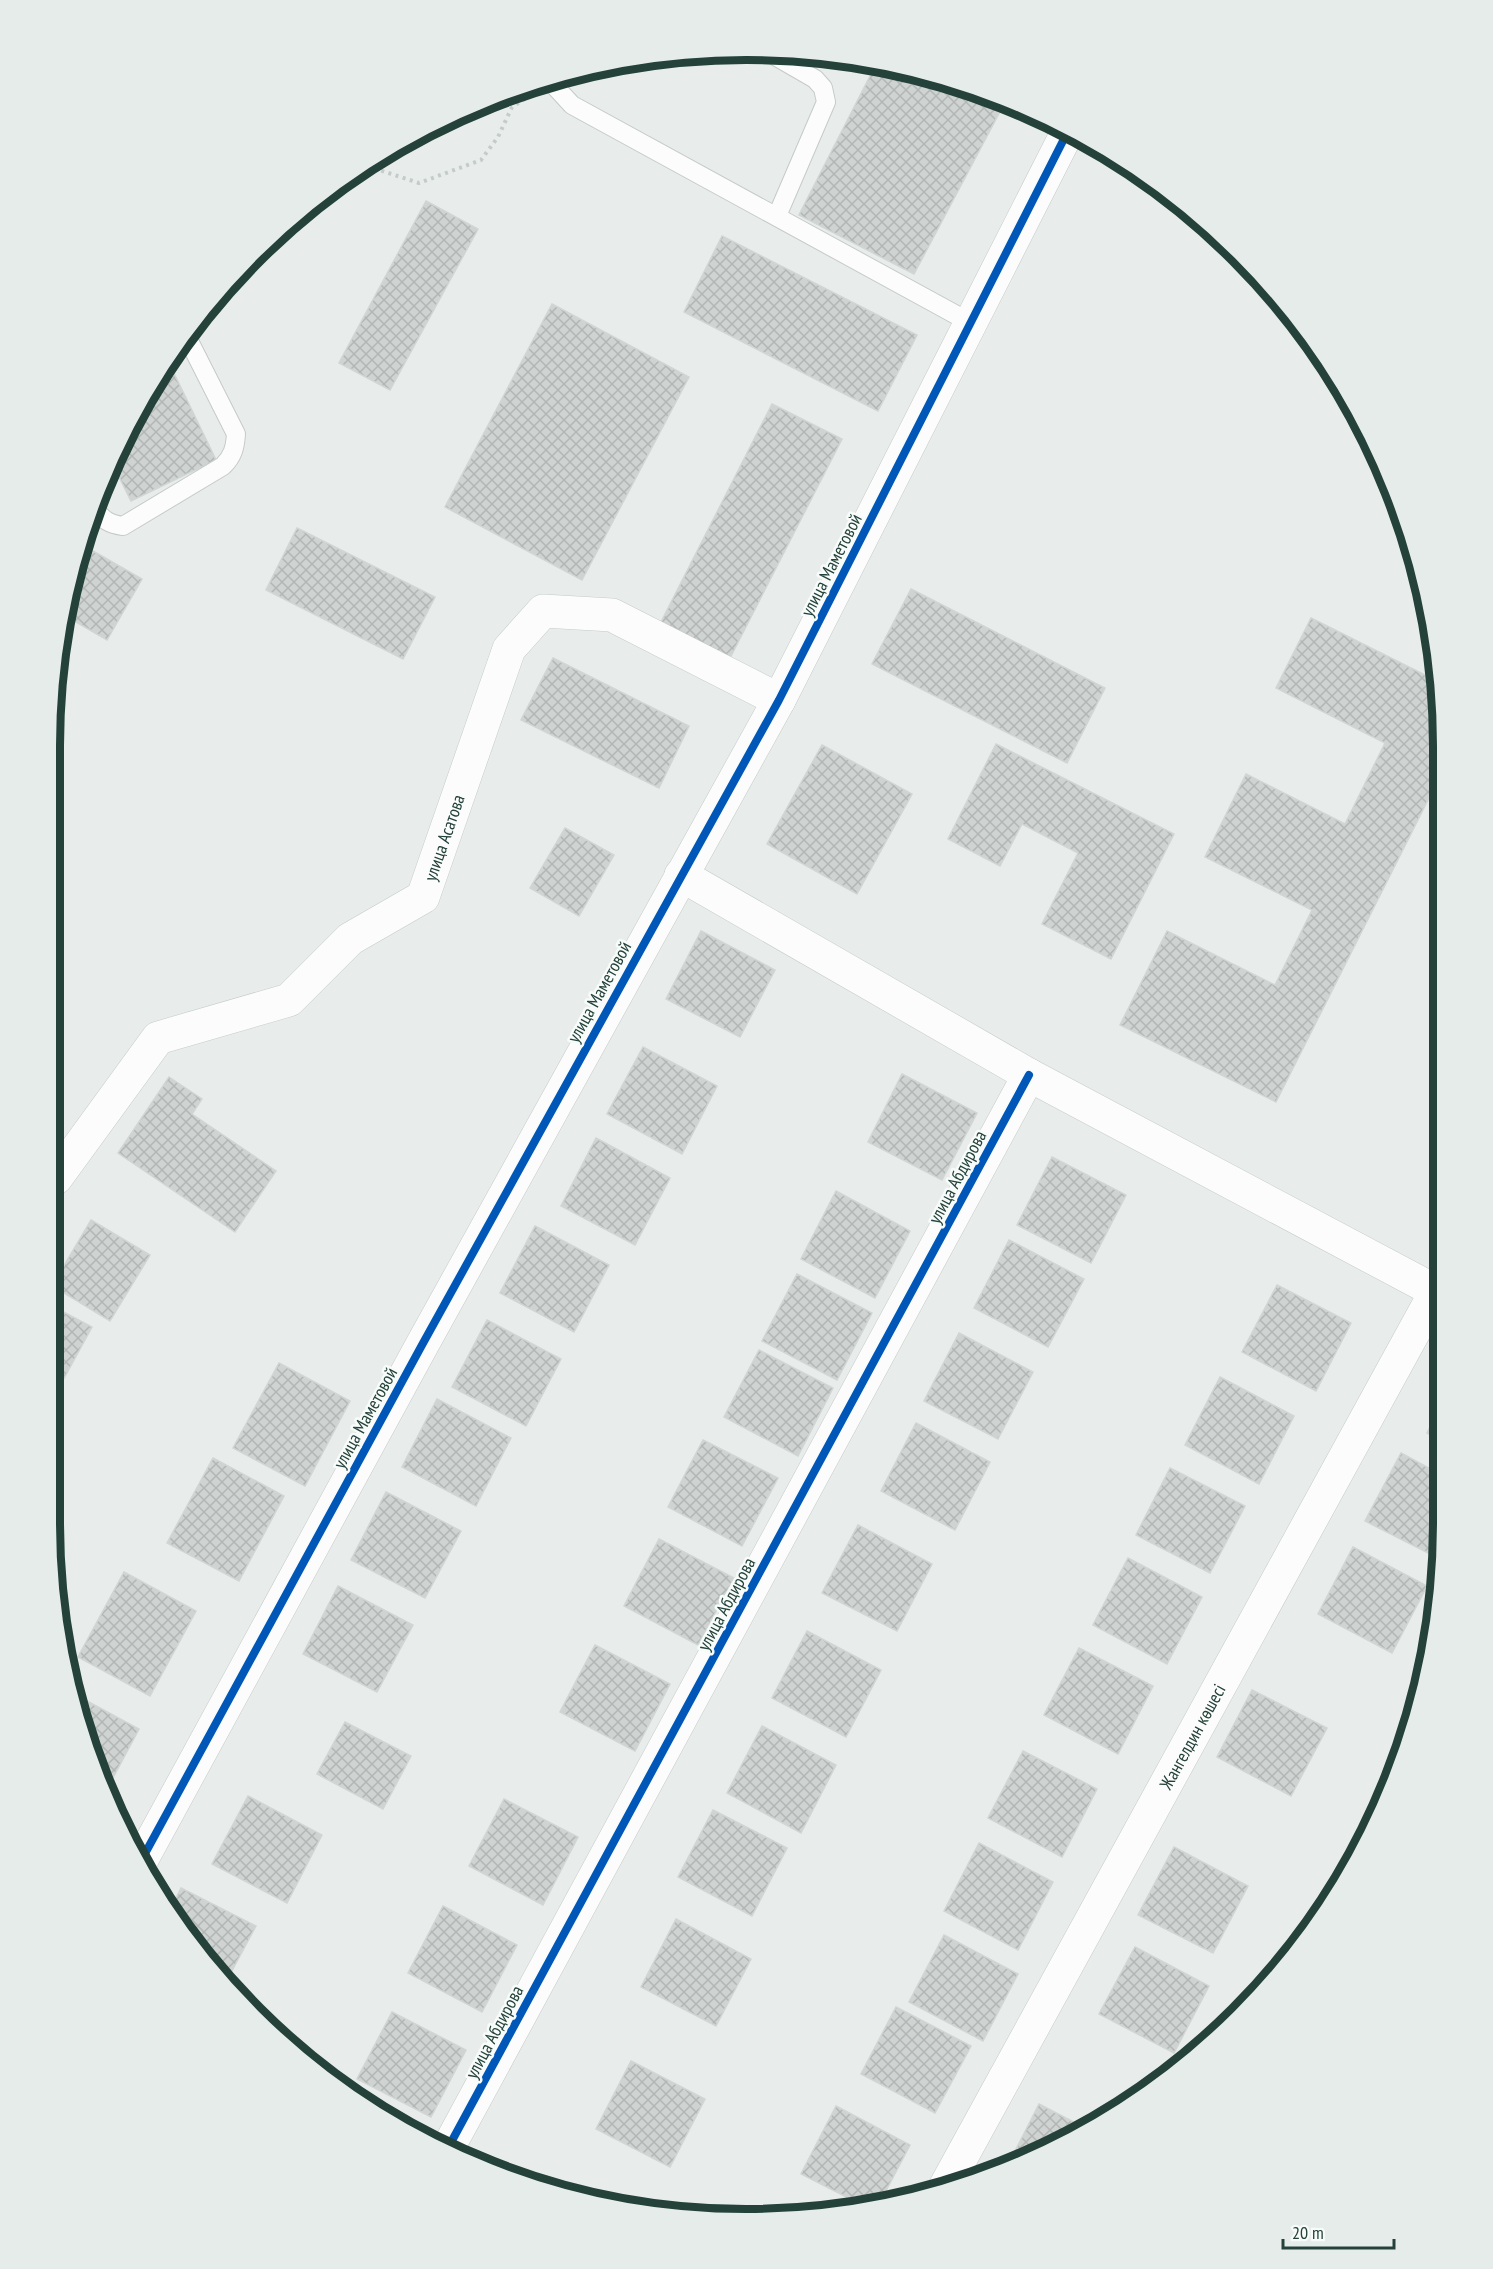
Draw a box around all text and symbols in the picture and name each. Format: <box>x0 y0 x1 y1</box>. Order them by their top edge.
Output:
street label: улица Маметовой <box>795 510 867 620</box>
street label: улица Асатова <box>418 791 469 884</box>
street label: улица Маметовой <box>562 937 636 1047</box>
street label: улица Абдирова <box>923 1126 991 1228</box>
street label: улица Маметовой <box>328 1363 402 1473</box>
street label: улица Абдирова <box>692 1553 760 1655</box>
street label: Жангелдин көшесі <box>1153 1680 1230 1794</box>
street label: улица Абдирова <box>460 1981 528 2083</box>
scale bar <box>1283 2212 1394 2250</box>
text: 20 m <box>1292 2221 1324 2244</box>

